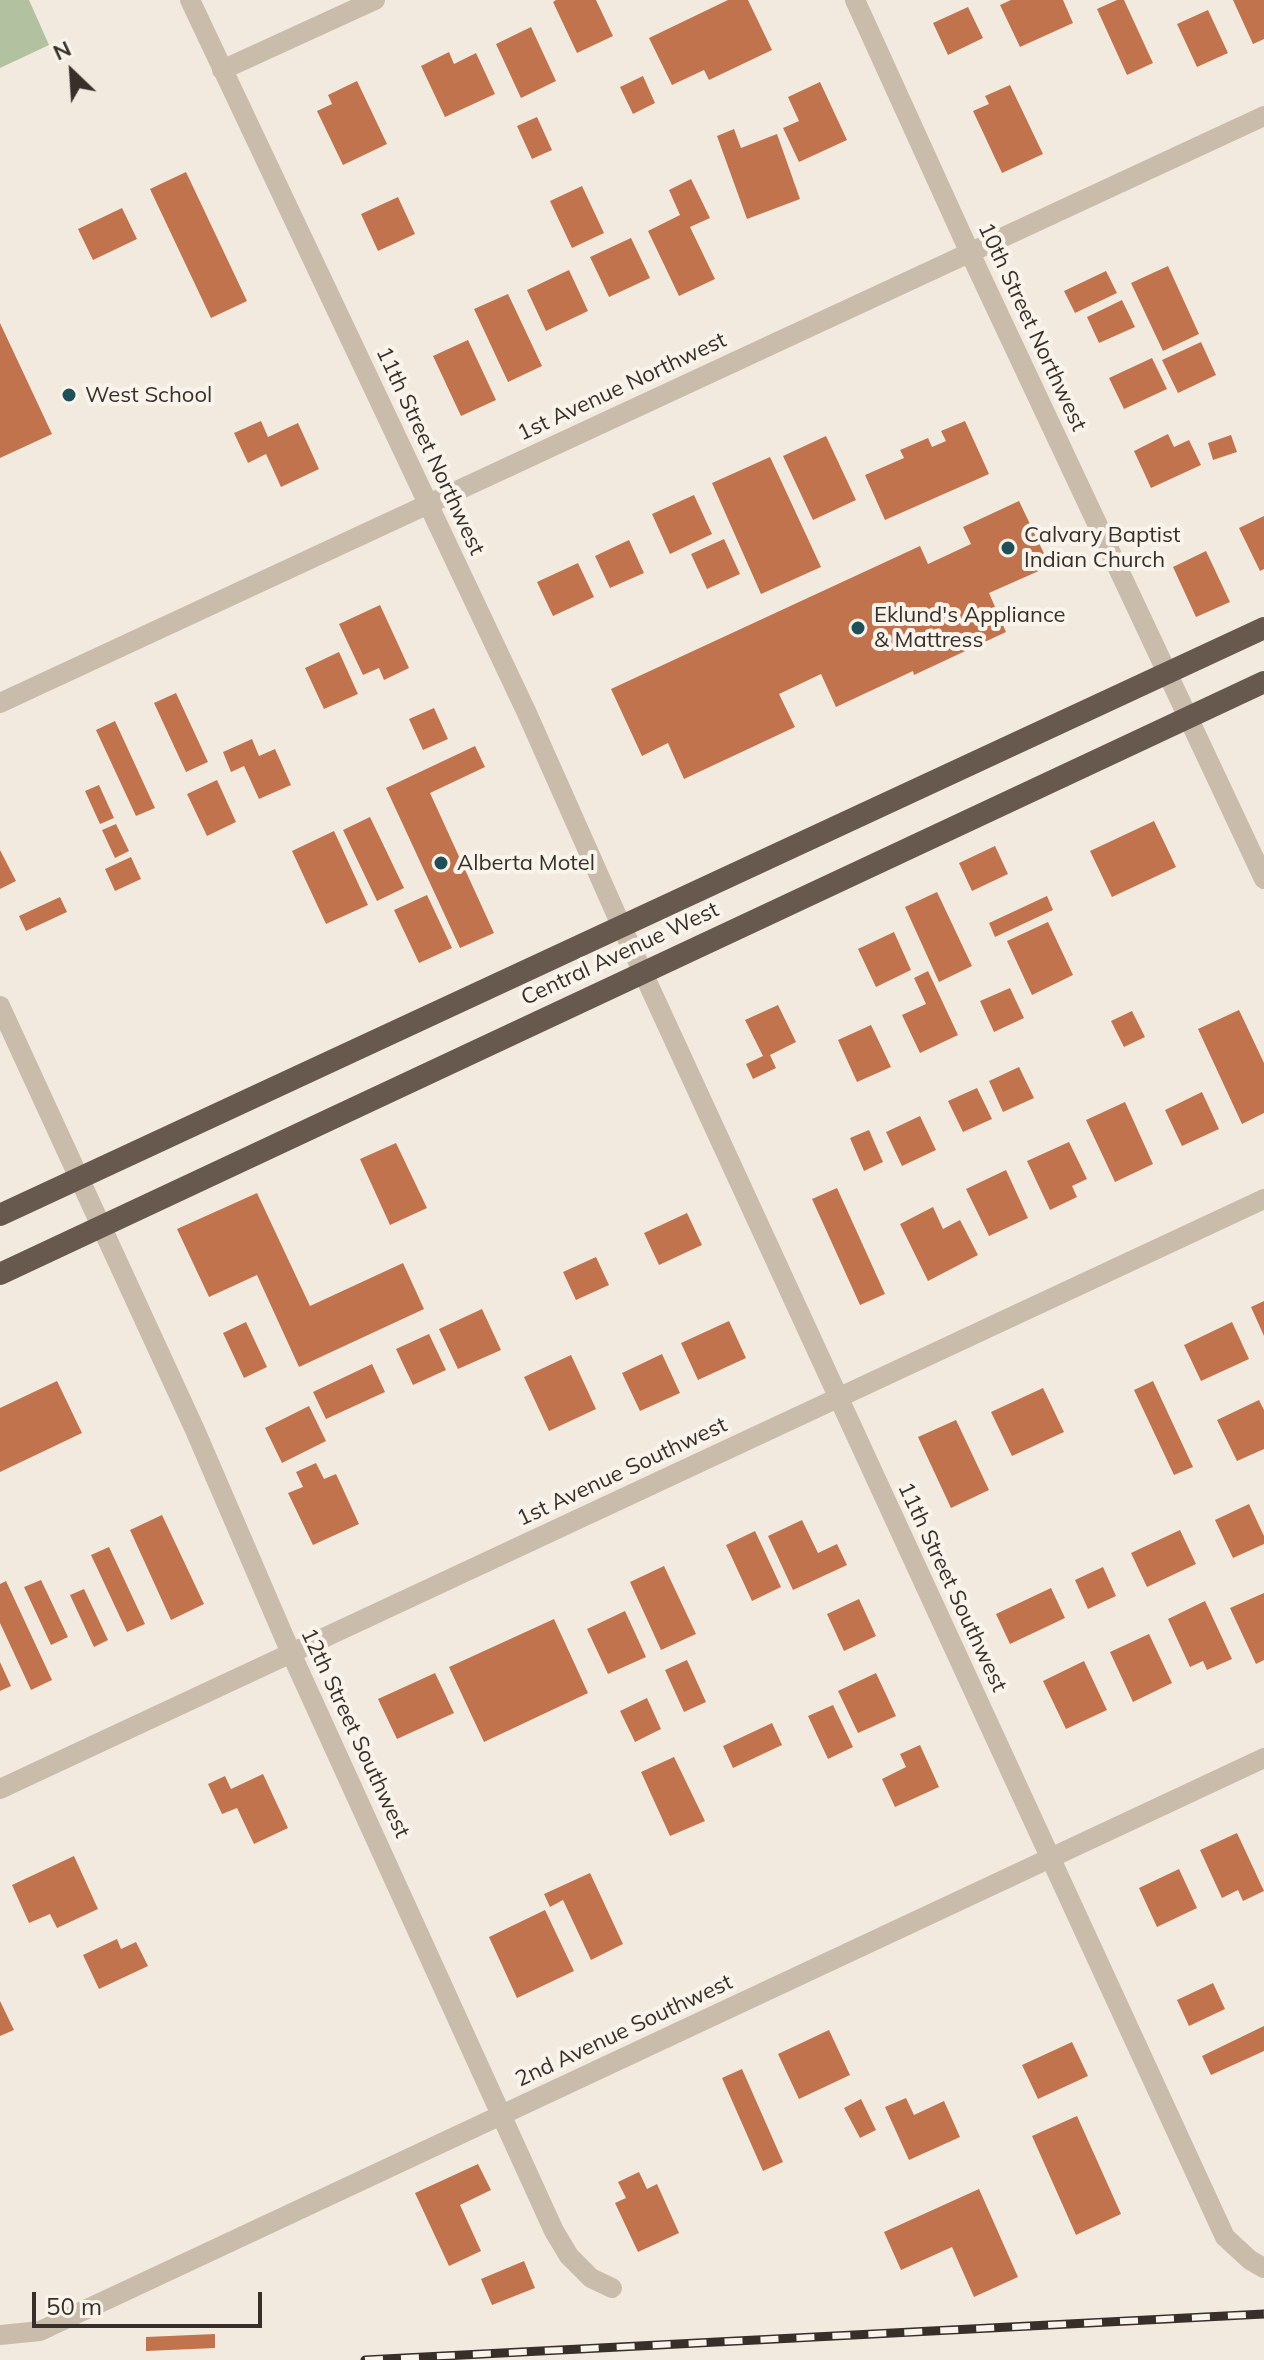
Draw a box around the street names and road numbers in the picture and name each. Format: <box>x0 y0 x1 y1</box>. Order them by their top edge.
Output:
street label: 10th Street Northwest <box>972 219 1092 435</box>
street label: 1st Avenue Northwest <box>513 327 731 447</box>
street label: 11th Street Northwest <box>370 343 490 559</box>
street label: Central Avenue West <box>517 897 723 1011</box>
street label: 1st Avenue Southwest <box>513 1412 731 1532</box>
street label: 11th Street Southwest <box>892 1478 1012 1696</box>
street label: 12th Street Southwest <box>295 1624 415 1842</box>
street label: 2nd Avenue Southwest <box>511 1969 737 2093</box>

